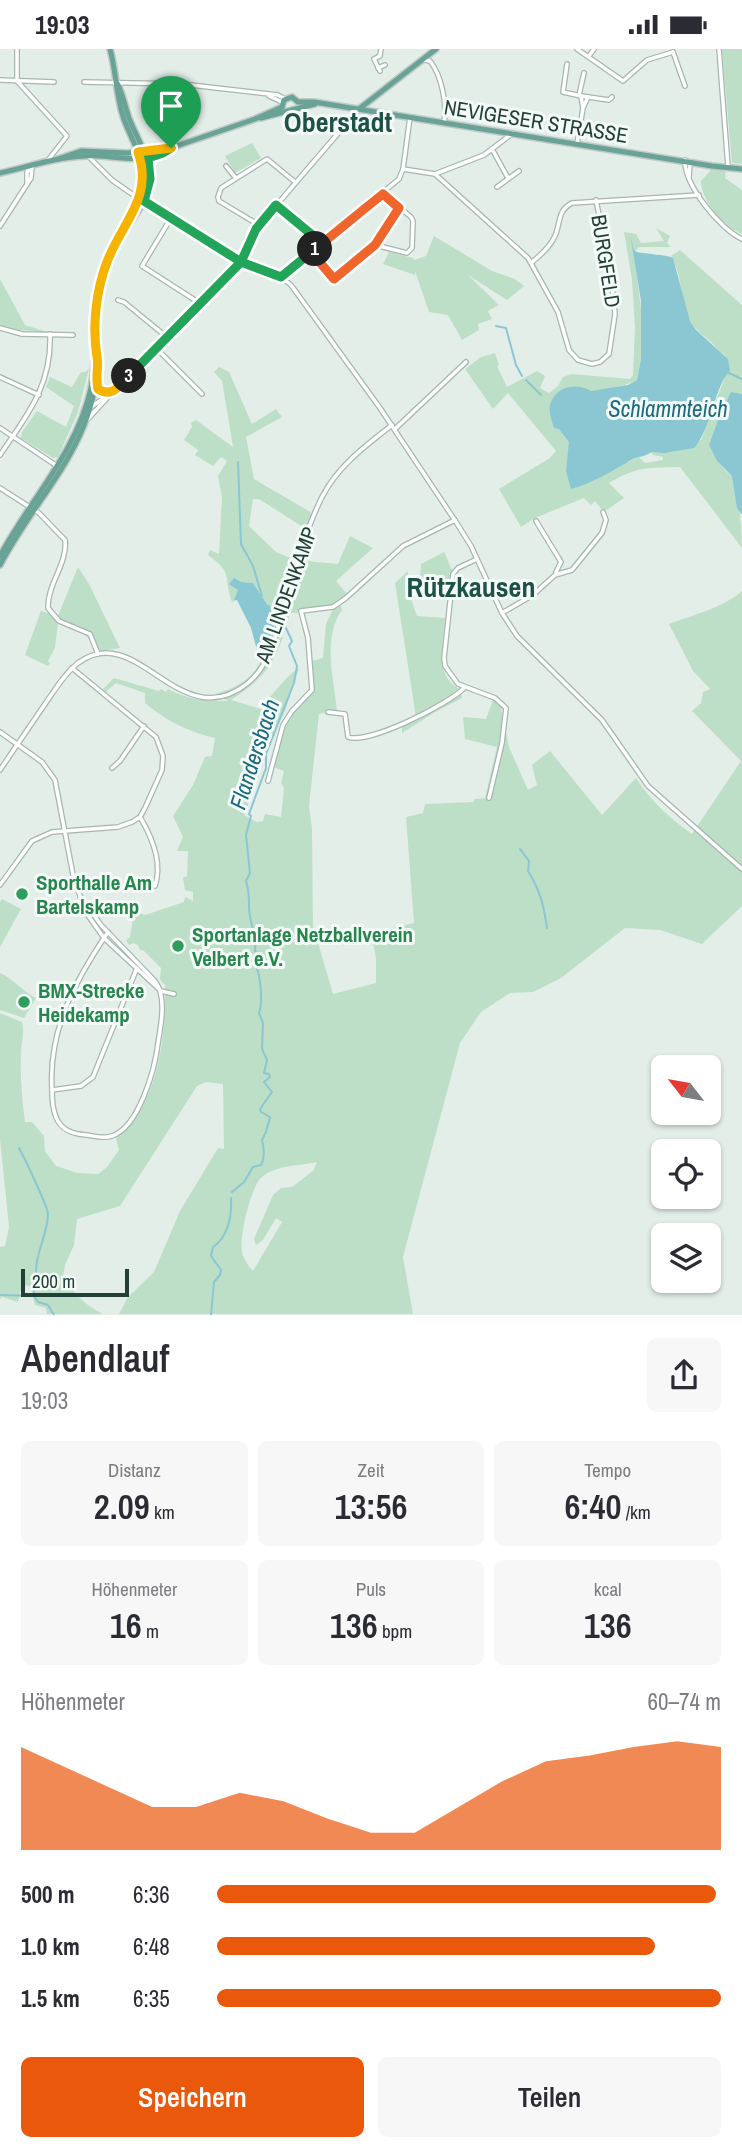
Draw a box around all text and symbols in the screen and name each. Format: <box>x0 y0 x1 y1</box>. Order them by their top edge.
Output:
text: 19:03 <box>35 7 90 42</box>
pin <box>141 76 201 148</box>
icon: arrive <box>152 87 190 125</box>
street label: NEVIGESER STRASSE <box>442 92 630 150</box>
district label: Oberstadt <box>284 103 393 141</box>
street label: BURGFELD <box>584 212 628 310</box>
pin: 1 <box>298 231 332 267</box>
text: 1 <box>310 235 319 261</box>
pin: 3 <box>111 359 146 393</box>
text: 3 <box>124 362 133 388</box>
water label: Schlammteich <box>608 393 728 424</box>
street label: AM LINDENKAMP <box>248 523 324 668</box>
district label: Rützkausen <box>407 568 535 606</box>
water label: Flandersbach <box>222 695 286 813</box>
place label: Sporthalle Am Bartelskamp <box>36 868 152 921</box>
marker: Sporthalle Am Bartelskamp <box>14 886 30 902</box>
place label: Sportanlage Netzballverein Velbert e.V. <box>192 920 413 973</box>
marker: Sportanlage Netzballverein Velbert e.V. <box>170 938 186 954</box>
place label: BMX-Strecke Heidekamp <box>38 976 144 1029</box>
marker: BMX-Strecke Heidekamp <box>16 994 32 1010</box>
north arrow <box>651 1055 721 1125</box>
map controls <box>651 1055 721 1293</box>
button: locate <box>651 1139 721 1209</box>
button: layers <box>651 1223 721 1293</box>
scale bar <box>21 1265 130 1297</box>
text: 200 m <box>32 1268 75 1294</box>
text: Abendlauf <box>21 1333 169 1384</box>
button: share <box>647 1338 721 1412</box>
text: 19:03 <box>21 1385 68 1416</box>
text: Distanz <box>108 1457 161 1483</box>
text: Zeit <box>358 1457 384 1483</box>
text: Tempo <box>584 1457 631 1483</box>
text: 2.09 <box>94 1483 150 1530</box>
text: 13:56 <box>335 1483 407 1530</box>
text: 6:40 <box>564 1483 621 1530</box>
text: km <box>150 1499 175 1525</box>
text: /km <box>621 1499 651 1525</box>
text: Höhenmeter <box>91 1576 177 1602</box>
text: Puls <box>356 1576 386 1602</box>
text: kcal <box>594 1576 622 1602</box>
text: 16 <box>110 1602 142 1649</box>
text: 136 <box>330 1602 378 1649</box>
text: 136 <box>584 1602 632 1649</box>
text: m <box>142 1618 159 1644</box>
text: bpm <box>378 1618 412 1644</box>
text: Höhenmeter <box>21 1686 125 1717</box>
text: 60–74 m <box>648 1686 721 1717</box>
text: 500 m <box>21 1879 74 1910</box>
text: 6:36 <box>133 1879 170 1910</box>
text: 1.0 km <box>21 1931 80 1962</box>
text: 6:48 <box>133 1931 170 1962</box>
text: 1.5 km <box>21 1983 80 2014</box>
text: 6:35 <box>133 1983 170 2014</box>
button: Speichern <box>21 2057 364 2137</box>
button: Teilen <box>378 2057 721 2137</box>

